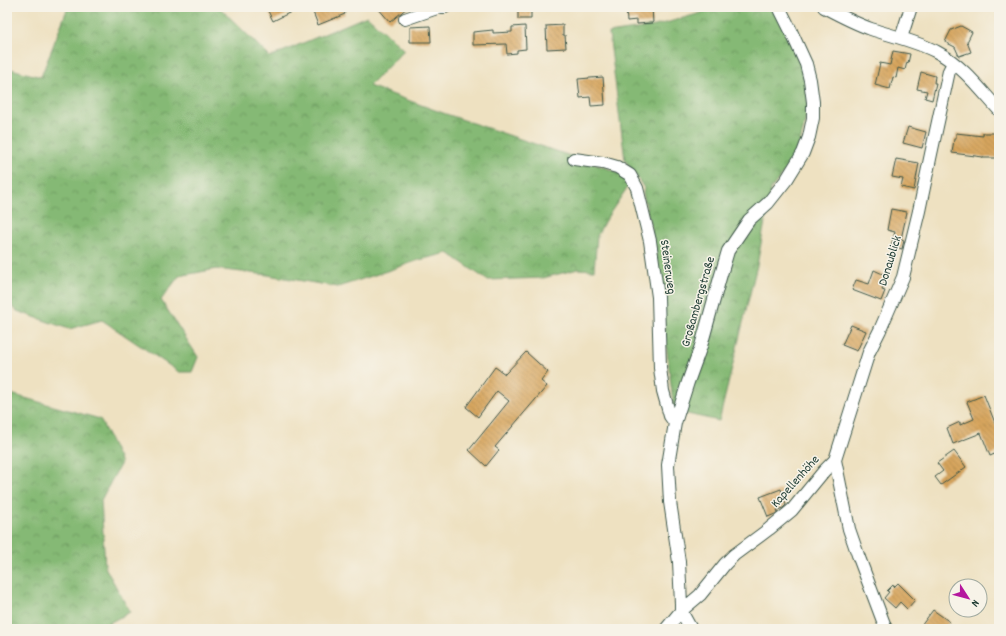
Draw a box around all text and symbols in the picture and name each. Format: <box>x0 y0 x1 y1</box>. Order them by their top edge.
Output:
street label: Donaublick <box>874 233 908 289</box>
street label: Steinerweg <box>654 238 680 296</box>
street label: Großambergstraße <box>677 254 721 349</box>
street label: Kapellenhöhe <box>767 451 825 513</box>
north arrow <box>948 578 988 618</box>
text: N <box>966 596 983 610</box>

